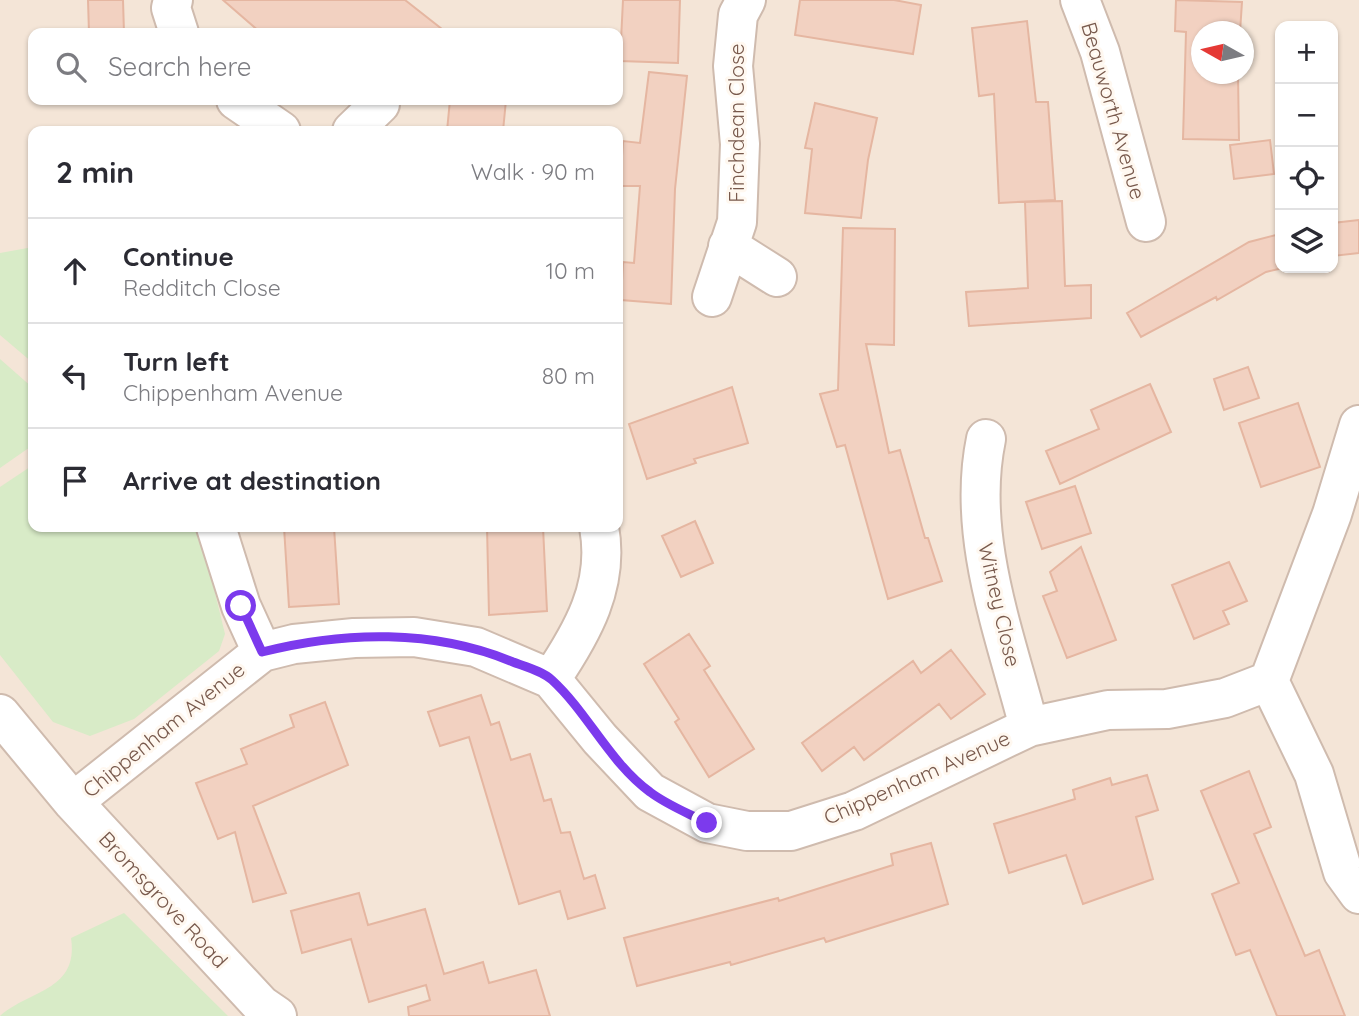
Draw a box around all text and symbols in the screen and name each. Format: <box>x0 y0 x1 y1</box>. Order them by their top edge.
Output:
street label: Beauworth Avenue <box>1076 19 1152 202</box>
north arrow <box>1191 21 1254 84</box>
map controls <box>1275 21 1338 273</box>
button: + <box>1275 21 1338 84</box>
search box <box>28 28 623 105</box>
street label: Finchdean Close <box>723 43 749 203</box>
icon: search <box>52 48 90 86</box>
text: Search here <box>108 50 252 83</box>
button: − <box>1275 84 1338 147</box>
button: locate <box>1275 147 1338 210</box>
text: 2 min <box>56 153 134 191</box>
text: Walk · 90 m <box>471 157 595 186</box>
button: layers <box>1275 210 1338 273</box>
text: Continue <box>123 240 234 273</box>
icon: ahead <box>56 252 94 290</box>
text: 10 m <box>546 256 595 285</box>
text: Redditch Close <box>123 273 281 302</box>
text: Turn left <box>123 345 230 378</box>
icon: left <box>56 357 94 395</box>
text: 80 m <box>542 361 595 390</box>
text: Chippenham Avenue <box>123 378 343 407</box>
icon: arrive <box>56 462 94 500</box>
text: Arrive at destination <box>123 464 381 497</box>
street label: Witney Close <box>973 540 1027 669</box>
route start <box>225 590 256 621</box>
street label: Chippenham Avenue <box>77 656 250 803</box>
street label: Chippenham Avenue <box>820 724 1014 830</box>
route end <box>691 807 722 838</box>
street label: Bromsgrove Road <box>94 826 234 973</box>

